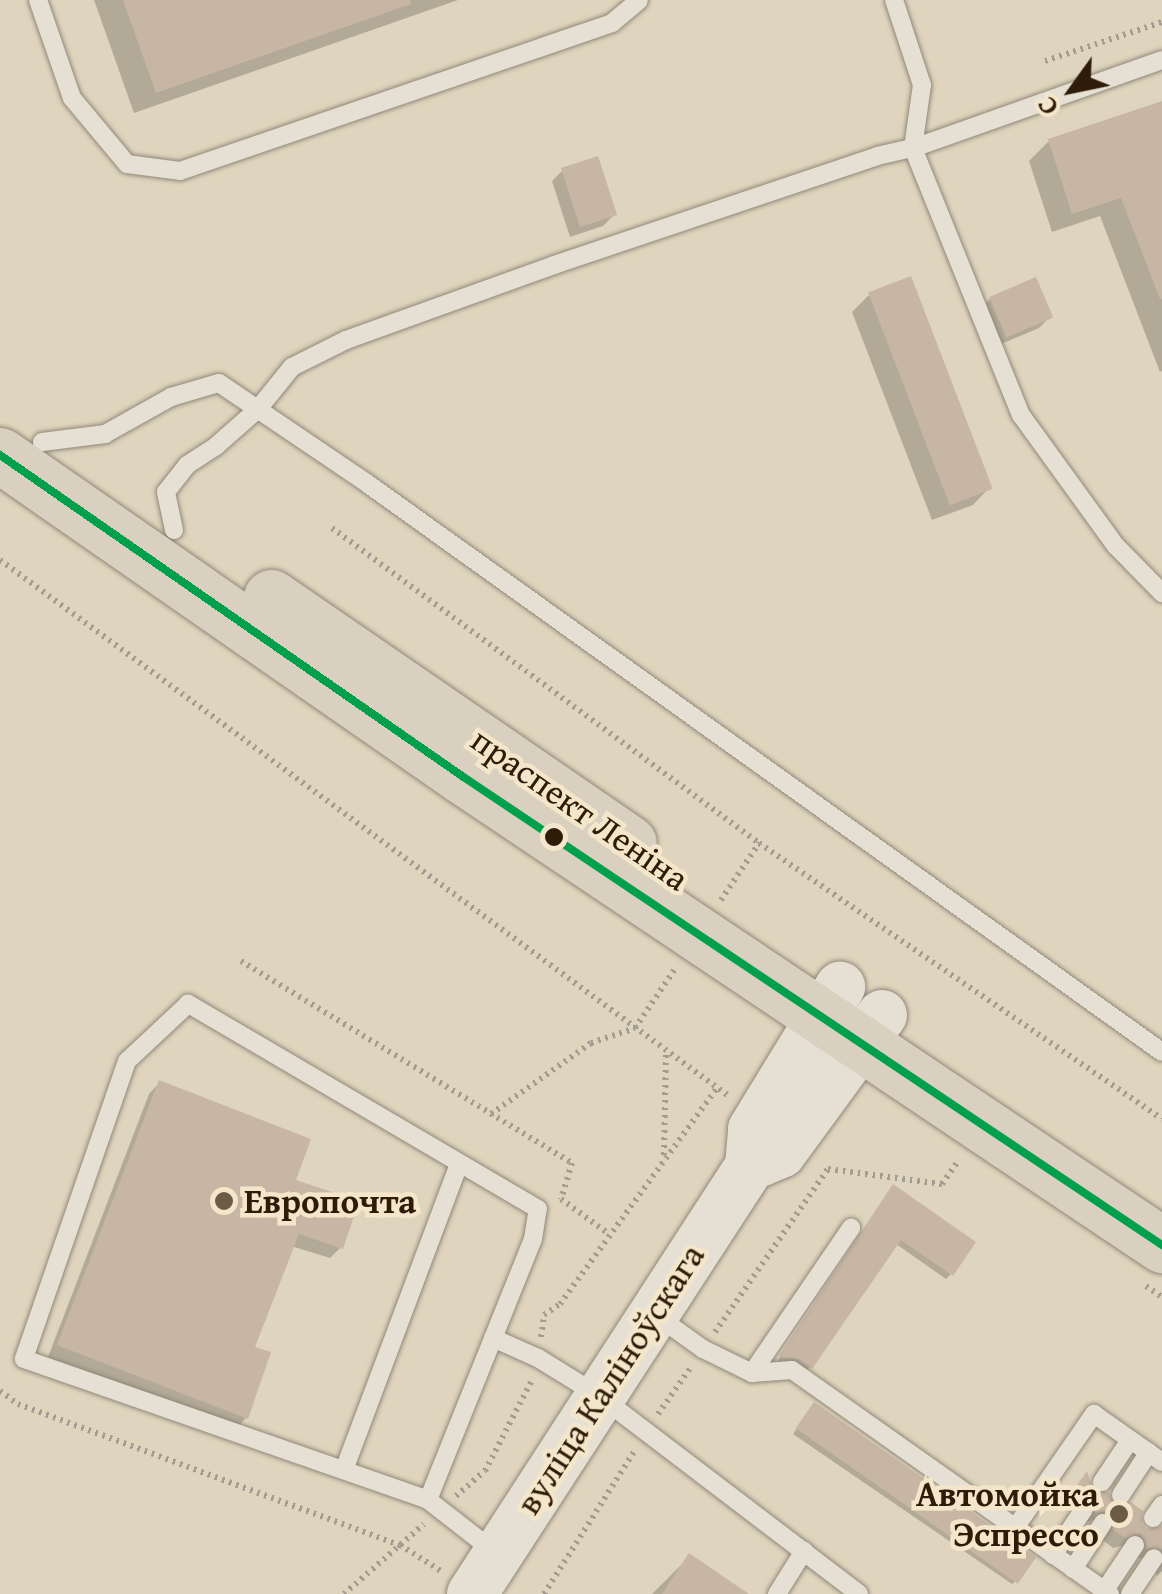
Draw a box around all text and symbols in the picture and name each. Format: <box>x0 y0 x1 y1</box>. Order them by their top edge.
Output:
north arrow <box>1022 40 1122 140</box>
text: С <box>1025 89 1068 124</box>
street label: праспект Леніна <box>463 718 697 900</box>
unlabelled marker <box>544 827 564 847</box>
place label: Европочта <box>244 1180 416 1222</box>
marker: Европочта <box>213 1190 235 1212</box>
street label: вуліца Каліноўскага <box>507 1236 713 1522</box>
place label: Автомойка Эспрессо <box>916 1473 1099 1555</box>
marker: Автомойка Эспрессо <box>1108 1503 1130 1525</box>

